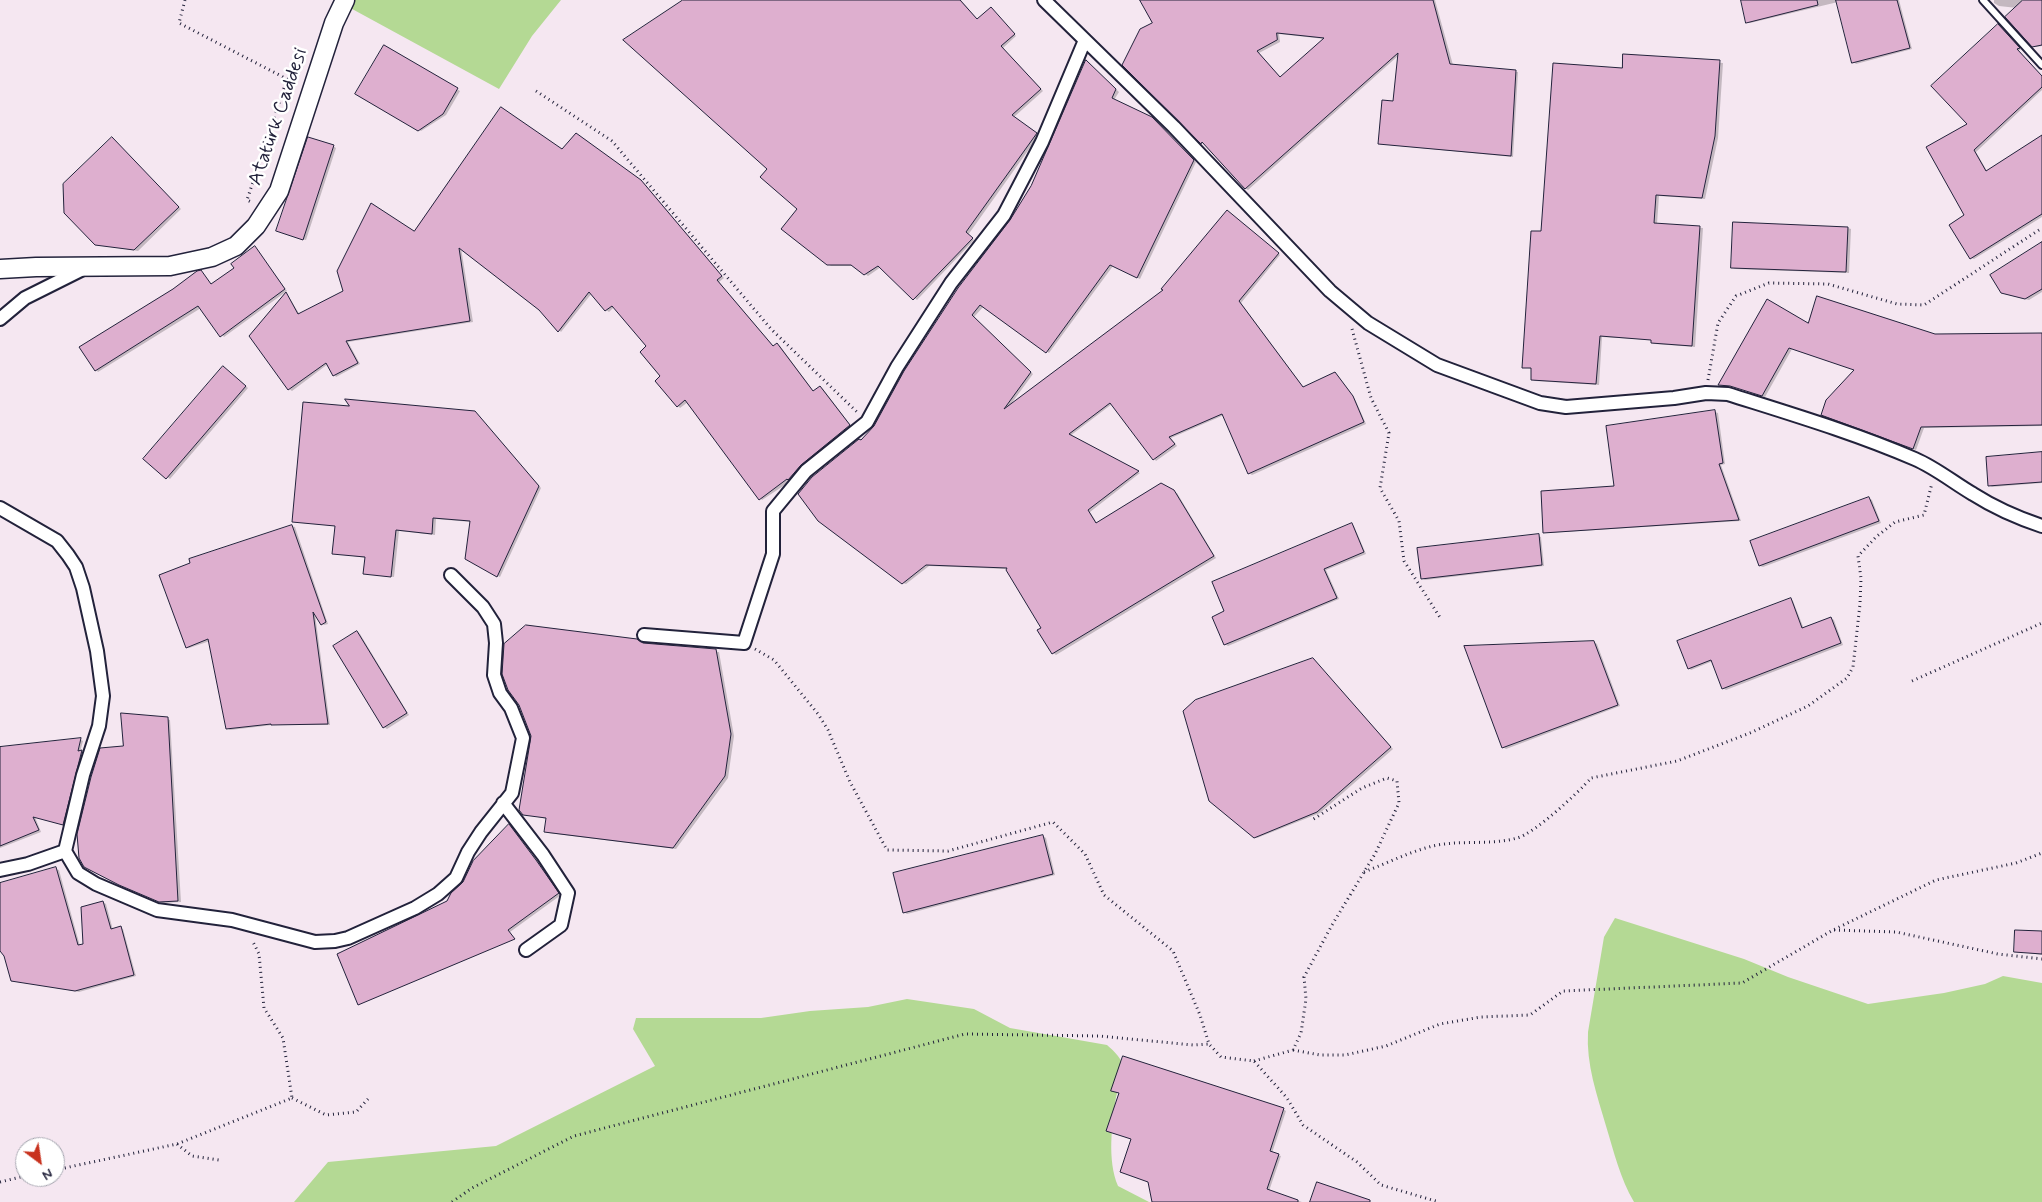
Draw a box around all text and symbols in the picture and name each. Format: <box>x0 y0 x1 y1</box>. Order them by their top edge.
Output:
street label: Atatürk Caddesi <box>244 45 314 189</box>
north arrow <box>15 1137 65 1187</box>
text: N <box>39 1164 56 1184</box>

